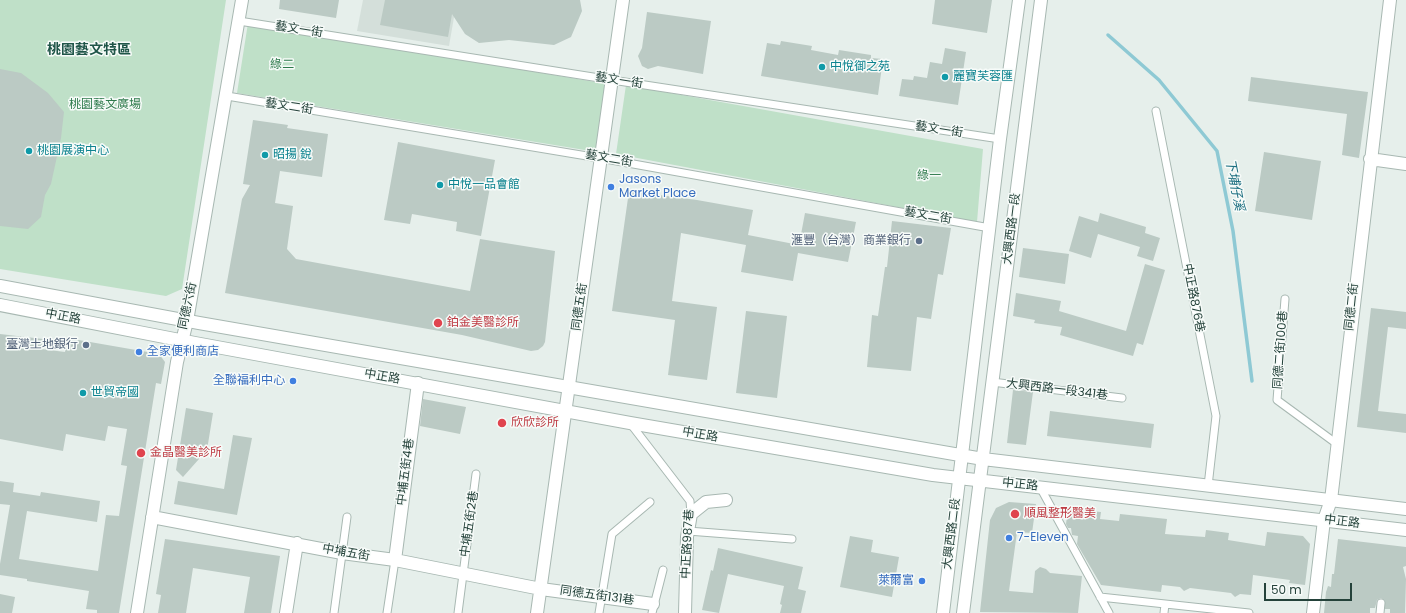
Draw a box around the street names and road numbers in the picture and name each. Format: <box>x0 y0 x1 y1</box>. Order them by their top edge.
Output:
street label: 藝文一街 <box>274 19 324 41</box>
street label: 藝文一街 <box>594 70 644 92</box>
street label: 藝文二街 <box>264 96 314 118</box>
street label: 藝文一街 <box>914 119 964 141</box>
street label: 藝文二街 <box>584 148 634 170</box>
street label: 大興西路一段 <box>1000 192 1024 266</box>
street label: 藝文二街 <box>903 205 953 227</box>
street label: 中正路876巷 <box>1179 262 1207 334</box>
street label: 同德六街 <box>176 281 200 331</box>
street label: 同德五街 <box>570 282 590 332</box>
street label: 同德二街 <box>1342 282 1362 332</box>
street label: 中正路 <box>44 306 82 328</box>
street label: 同德二街100巷 <box>1271 310 1291 390</box>
street label: 中正路 <box>363 367 401 387</box>
street label: 大興西路一段341巷 <box>1005 377 1109 403</box>
street label: 中正路 <box>681 425 719 445</box>
street label: 中埔五街4巷 <box>395 438 417 506</box>
street label: 中正路 <box>1001 476 1039 494</box>
street label: 中埔五街2巷 <box>458 490 482 558</box>
street label: 大興西路二段 <box>940 497 964 571</box>
street label: 中正路987巷 <box>679 509 697 579</box>
street label: 中正路 <box>1323 513 1361 531</box>
street label: 中埔五街 <box>321 542 371 564</box>
street label: 同德五街131巷 <box>559 584 635 608</box>

